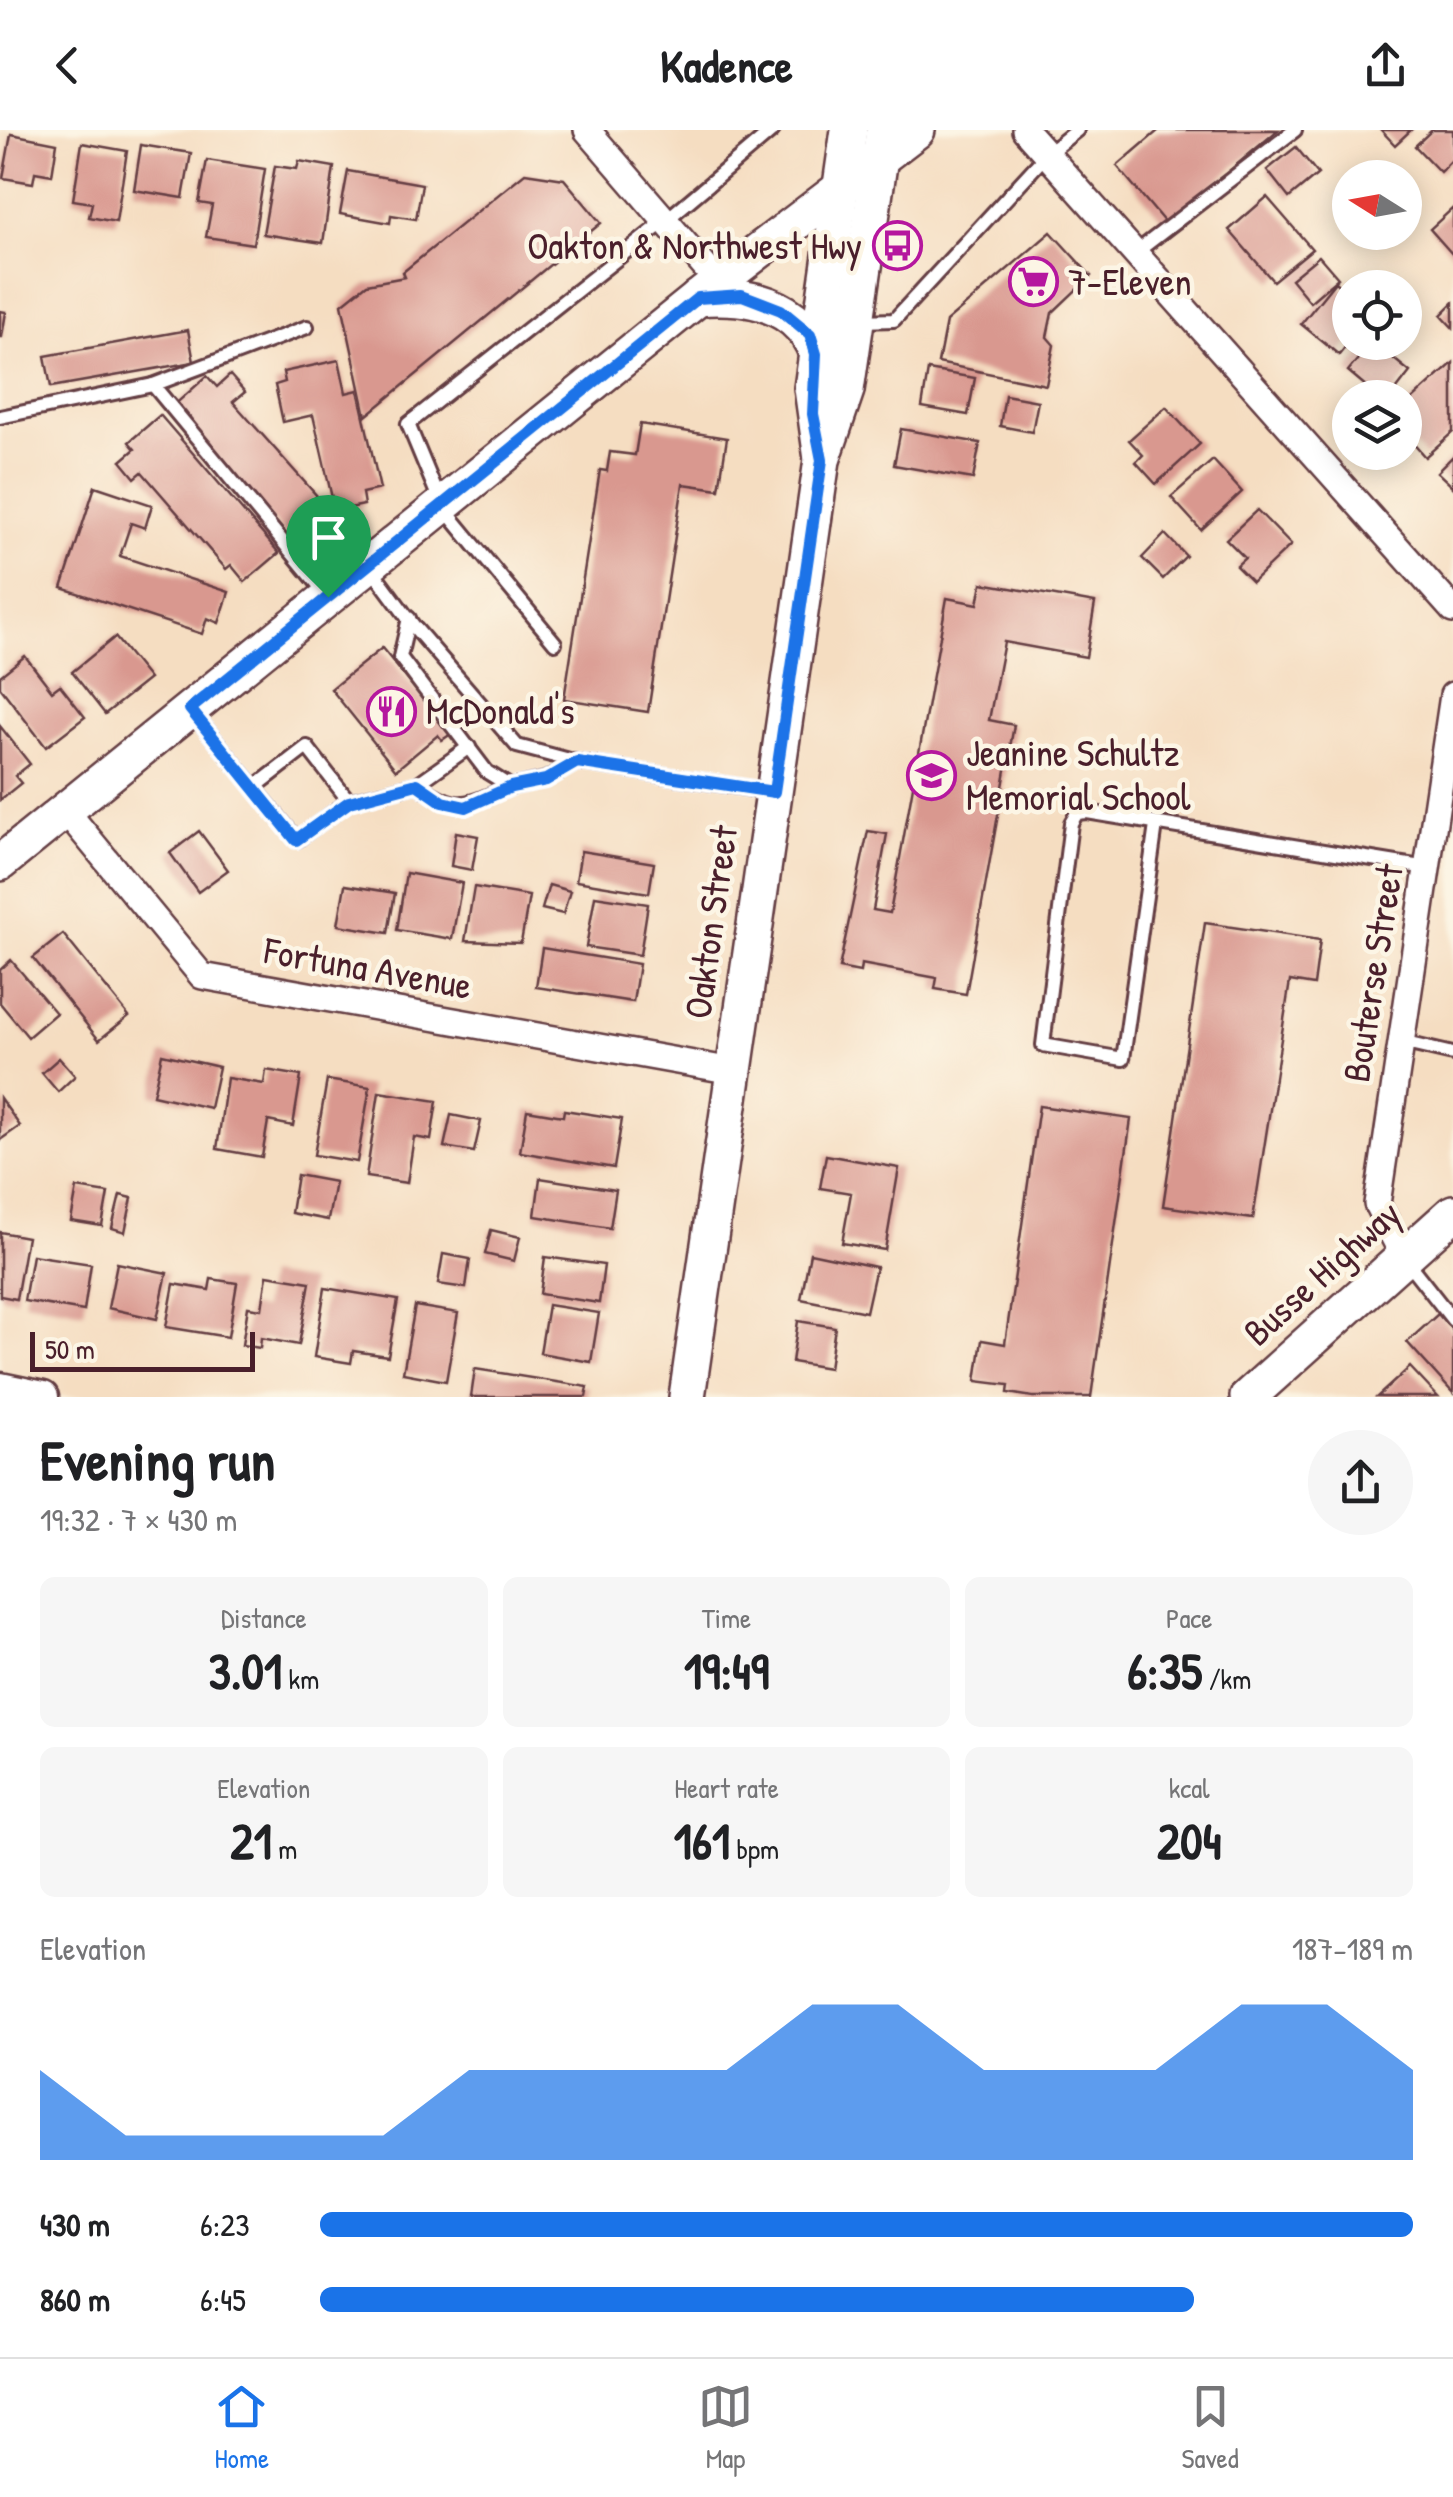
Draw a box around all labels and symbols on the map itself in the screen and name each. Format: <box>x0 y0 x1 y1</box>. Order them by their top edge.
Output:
north arrow <box>1332 160 1422 250</box>
place label: Oakton & Northwest Hwy <box>527 219 862 271</box>
bus stop icon: Oakton & Northwest Hwy <box>871 220 923 272</box>
place label: 7-Eleven <box>1068 255 1192 307</box>
supermarket icon: 7-Eleven <box>1007 256 1059 308</box>
pin <box>286 495 371 598</box>
place label: McDonald's <box>426 684 575 736</box>
restaurant icon: McDonald's <box>365 685 417 737</box>
place label: Jeanine Schultz Memorial School <box>966 726 1192 822</box>
school or university icon: Jeanine Schultz Memorial School <box>905 749 957 801</box>
street label: Oakton Street <box>671 821 749 1022</box>
street label: Bouterse Street <box>1329 859 1415 1085</box>
street label: Fortuna Avenue <box>259 923 476 1011</box>
street label: Busse Highway <box>1231 1188 1411 1357</box>
scale bar <box>30 1327 255 1372</box>

